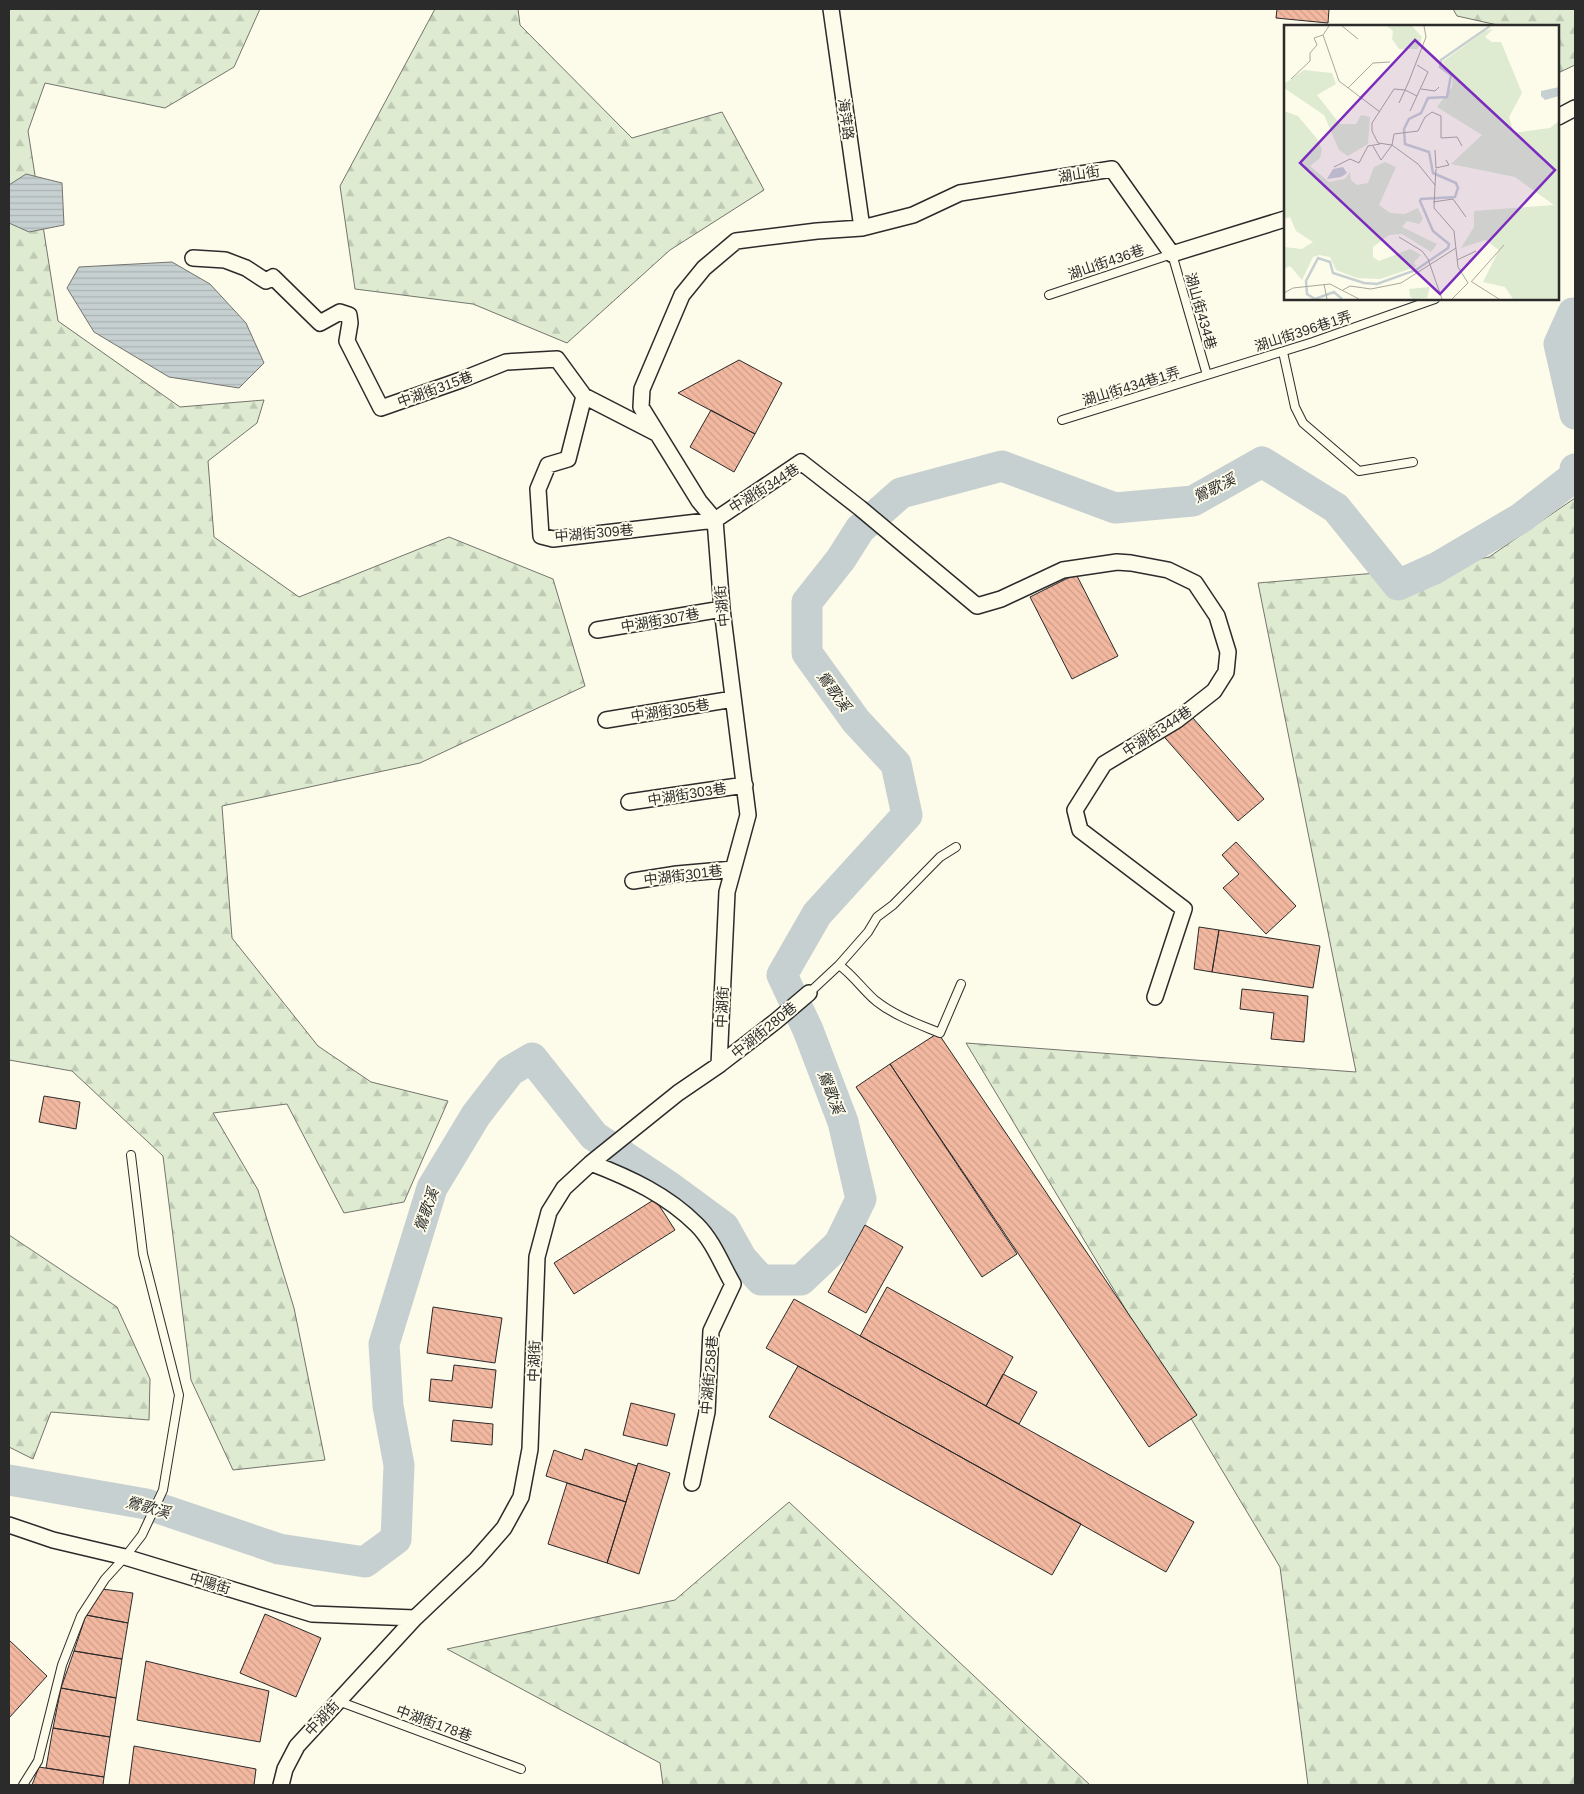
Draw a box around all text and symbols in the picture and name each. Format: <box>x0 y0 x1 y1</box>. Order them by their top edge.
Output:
inset map <box>1284 25 1559 300</box>
street label: 海萍路 <box>835 97 857 141</box>
street label: 湖山街 <box>1057 163 1101 185</box>
street label: 湖山街436巷 <box>1066 242 1146 282</box>
street label: 湖山街434巷 <box>1182 271 1220 351</box>
street label: 湖山街396巷1弄 <box>1252 308 1354 354</box>
street label: 湖山街434巷1弄 <box>1080 364 1182 408</box>
street label: 中湖街315巷 <box>395 368 475 410</box>
street label: 中湖街344巷 <box>726 460 802 516</box>
water label: 鶯歌溪 <box>1190 469 1240 506</box>
street label: 中湖街309巷 <box>554 522 634 544</box>
street label: 中湖街 <box>712 584 732 628</box>
street label: 中湖街307巷 <box>620 605 700 635</box>
water label: 鶯歌溪 <box>814 668 855 716</box>
street label: 中湖街305巷 <box>630 696 710 724</box>
street label: 中湖街344巷 <box>1119 703 1195 759</box>
street label: 中湖街303巷 <box>647 780 727 808</box>
street label: 中湖街301巷 <box>643 862 723 888</box>
street label: 中湖街 <box>713 986 731 1028</box>
street label: 中湖街280巷 <box>728 999 800 1061</box>
water label: 鶯歌溪 <box>815 1068 848 1118</box>
water label: 鶯歌溪 <box>411 1184 442 1234</box>
street label: 中湖街258巷 <box>698 1335 720 1415</box>
street label: 中湖街 <box>525 1340 543 1382</box>
water label: 鶯歌溪 <box>124 1493 174 1522</box>
street label: 中陽街 <box>188 1569 232 1597</box>
street label: 中湖街 <box>302 1697 342 1739</box>
street label: 中湖街178巷 <box>394 1702 474 1744</box>

